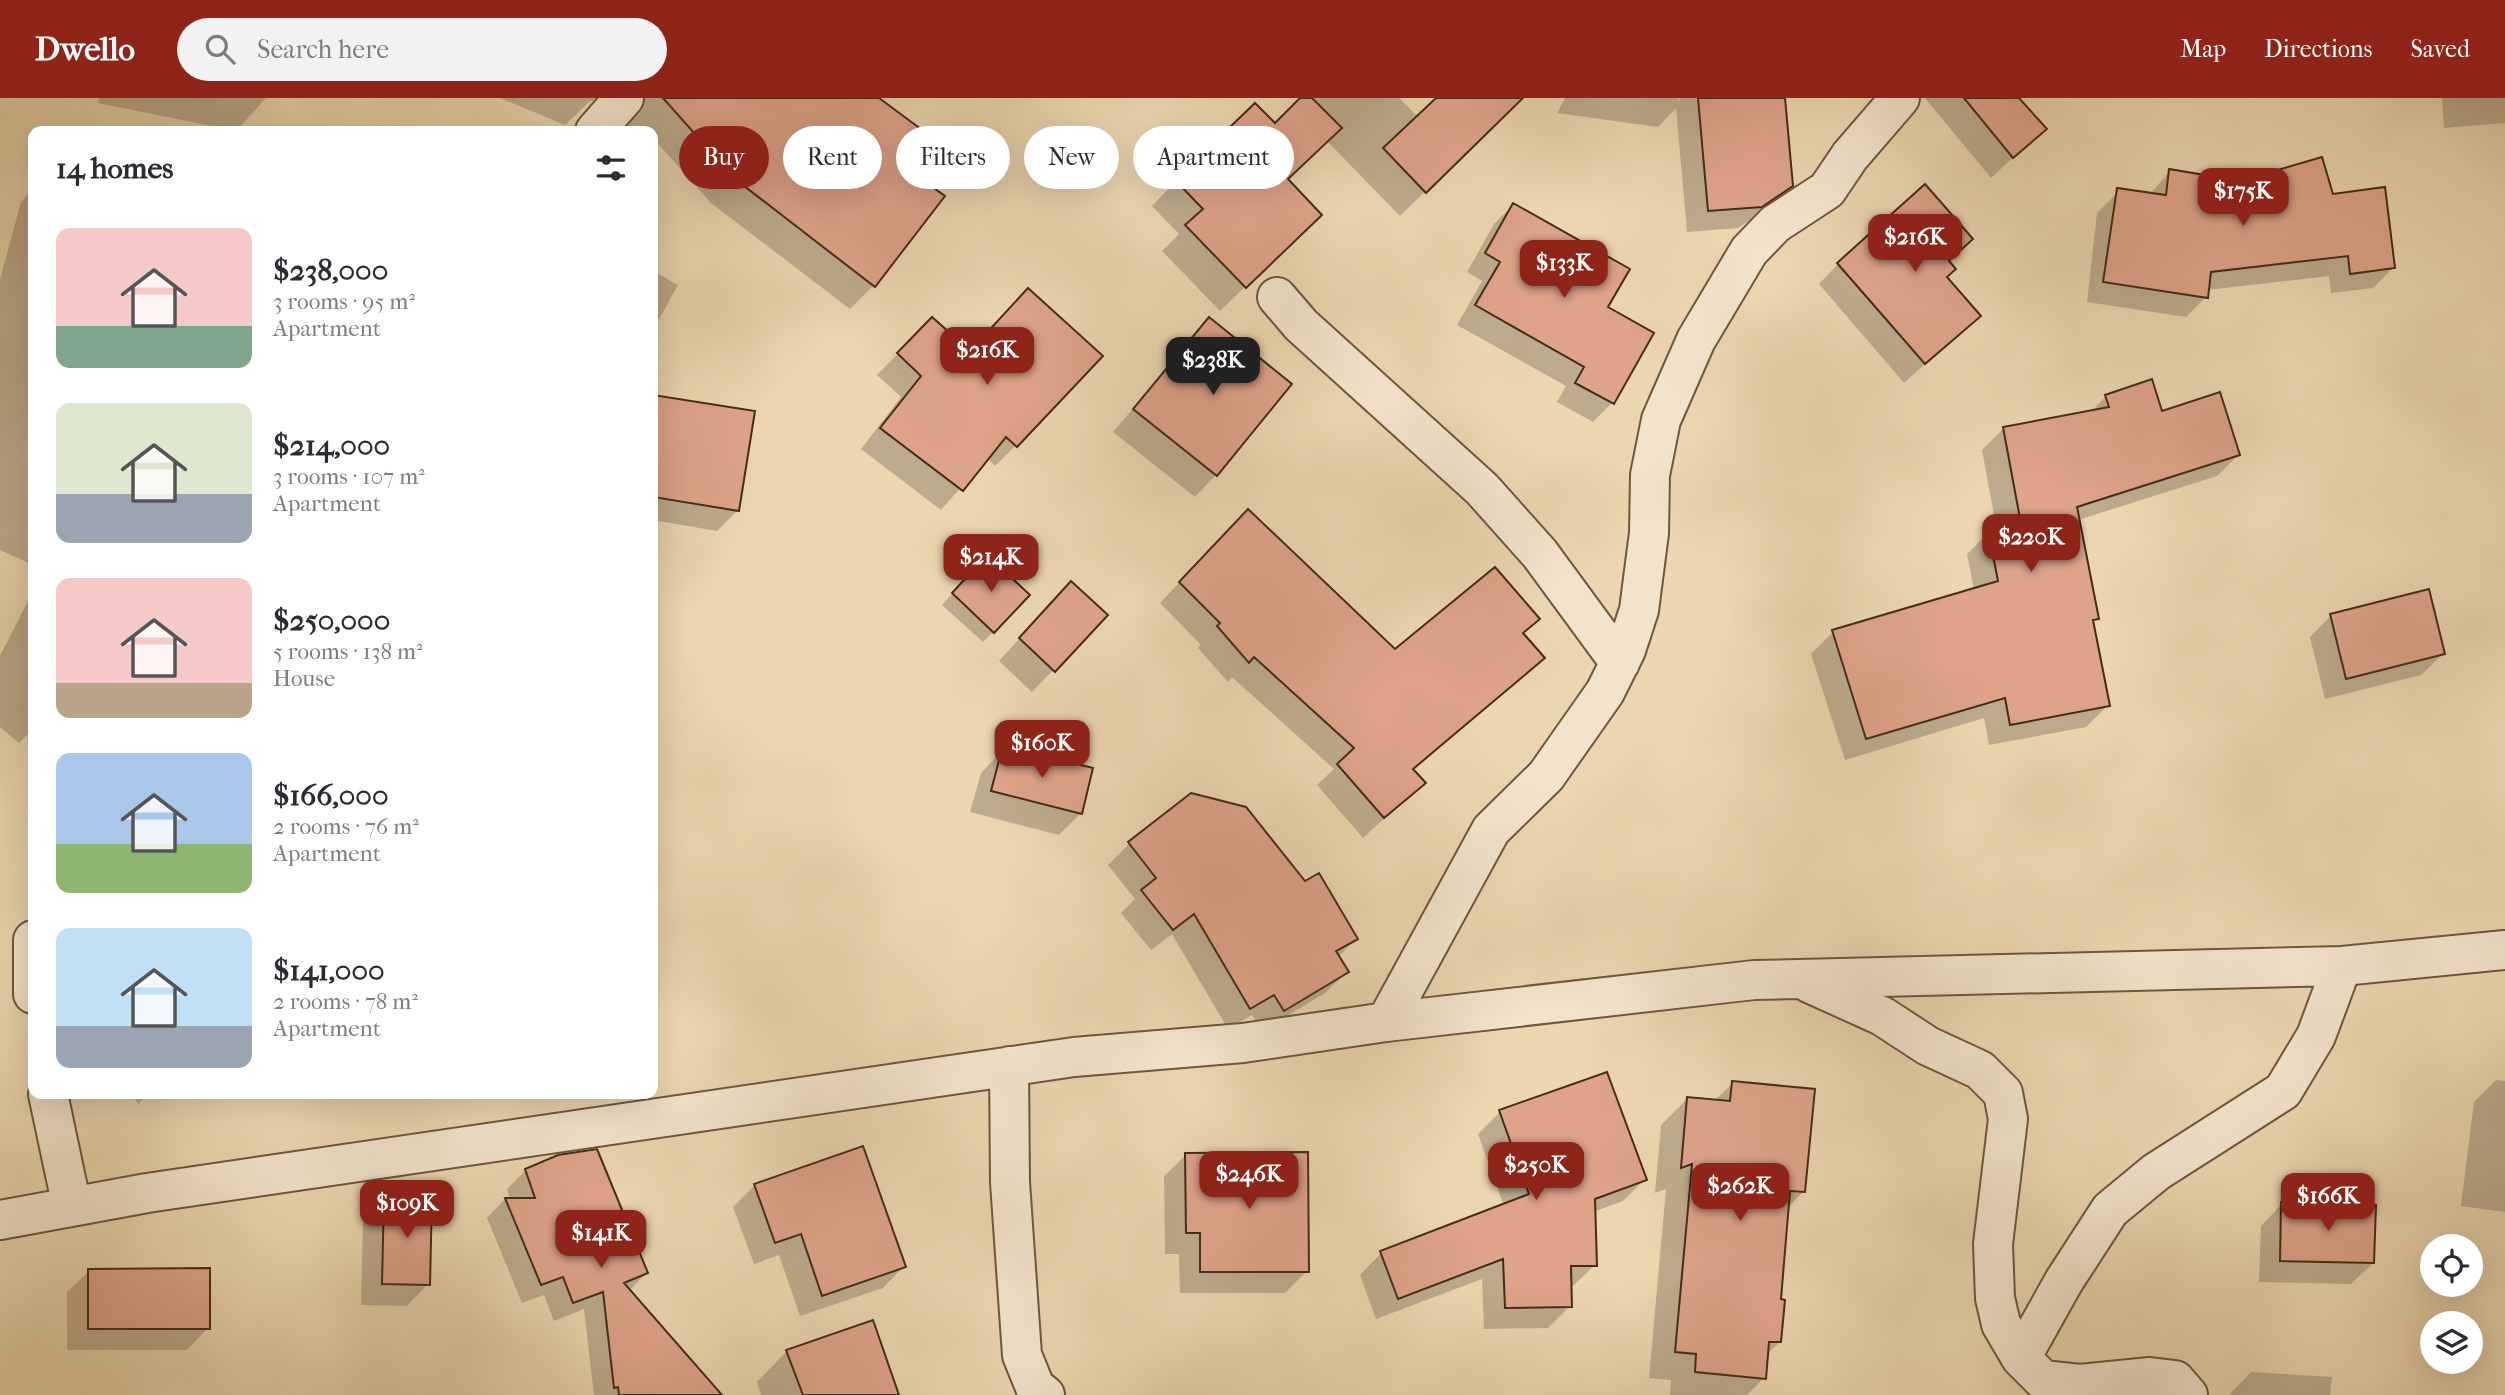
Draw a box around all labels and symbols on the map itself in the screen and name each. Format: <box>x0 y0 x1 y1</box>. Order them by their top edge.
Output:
pin: $175K <box>2194 169 2292 228</box>
pin: $216K <box>1866 214 1964 274</box>
pin: $133K <box>1515 240 1613 300</box>
pin: $216K <box>938 328 1036 387</box>
pin: $238K <box>1164 338 1262 397</box>
pin: $220K <box>1982 514 2080 574</box>
pin: $214K <box>942 534 1040 594</box>
pin: $160K <box>993 720 1091 780</box>
pin: $250K <box>1487 1142 1585 1202</box>
pin: $246K <box>1200 1152 1298 1211</box>
pin: $262K <box>1691 1164 1789 1223</box>
pin: $166K <box>2279 1174 2377 1233</box>
pin: $109K <box>358 1180 456 1240</box>
pin: $141K <box>552 1210 650 1270</box>

